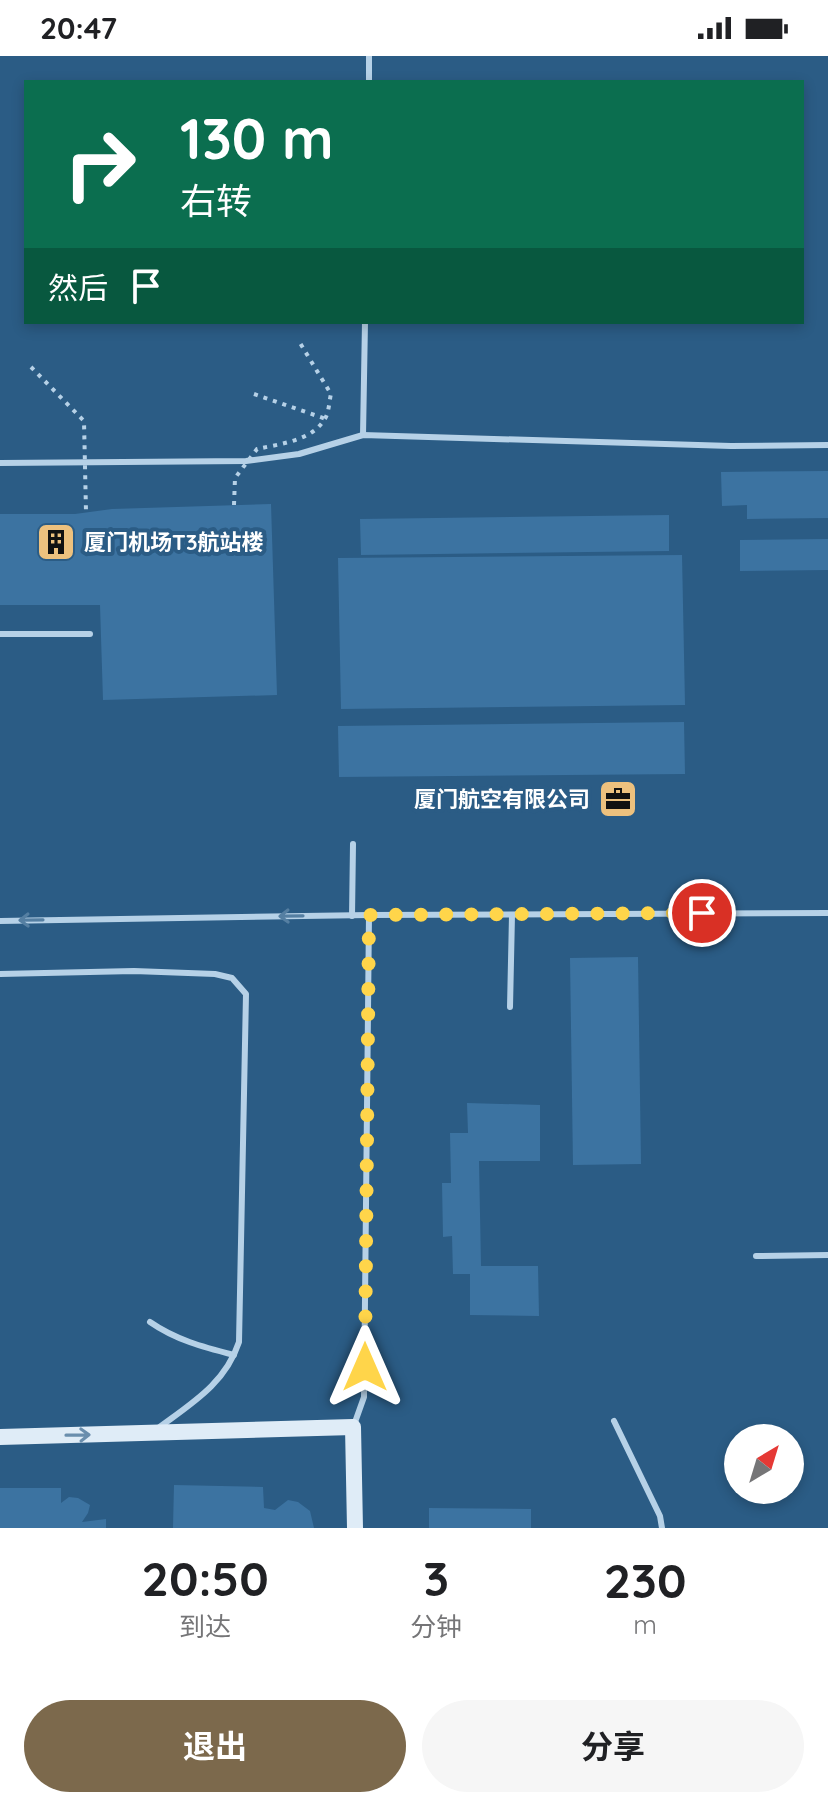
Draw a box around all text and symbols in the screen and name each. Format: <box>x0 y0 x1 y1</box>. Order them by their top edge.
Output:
text: 20:47 <box>40 9 117 47</box>
text: 130 m <box>180 103 334 173</box>
icon: right <box>48 112 152 216</box>
text: 右转 <box>180 178 252 223</box>
icon: arrive <box>124 264 168 308</box>
text: 然后 <box>48 269 108 307</box>
building icon: 厦门机场T3航站楼 <box>35 521 77 563</box>
place label: 厦门机场T3航站楼 <box>84 528 264 556</box>
office icon: 厦门航空有限公司 <box>597 778 639 820</box>
place label: 厦门航空有限公司 <box>414 785 590 813</box>
pin <box>668 879 736 947</box>
icon: arrive <box>680 891 724 935</box>
one-way arrow <box>278 909 305 924</box>
one-way arrow <box>18 912 45 928</box>
position arrow <box>323 1325 407 1409</box>
north arrow <box>724 1424 804 1504</box>
map controls <box>724 1424 804 1504</box>
one-way arrow <box>64 1427 91 1443</box>
text: 20:50 <box>142 1548 269 1608</box>
text: 3 <box>423 1548 449 1608</box>
text: 230 <box>604 1550 686 1610</box>
text: m <box>633 1608 657 1641</box>
text: 到达 <box>179 1610 231 1643</box>
text: 分钟 <box>410 1610 462 1643</box>
button: 退出 <box>24 1700 406 1792</box>
button: 分享 <box>422 1700 804 1792</box>

